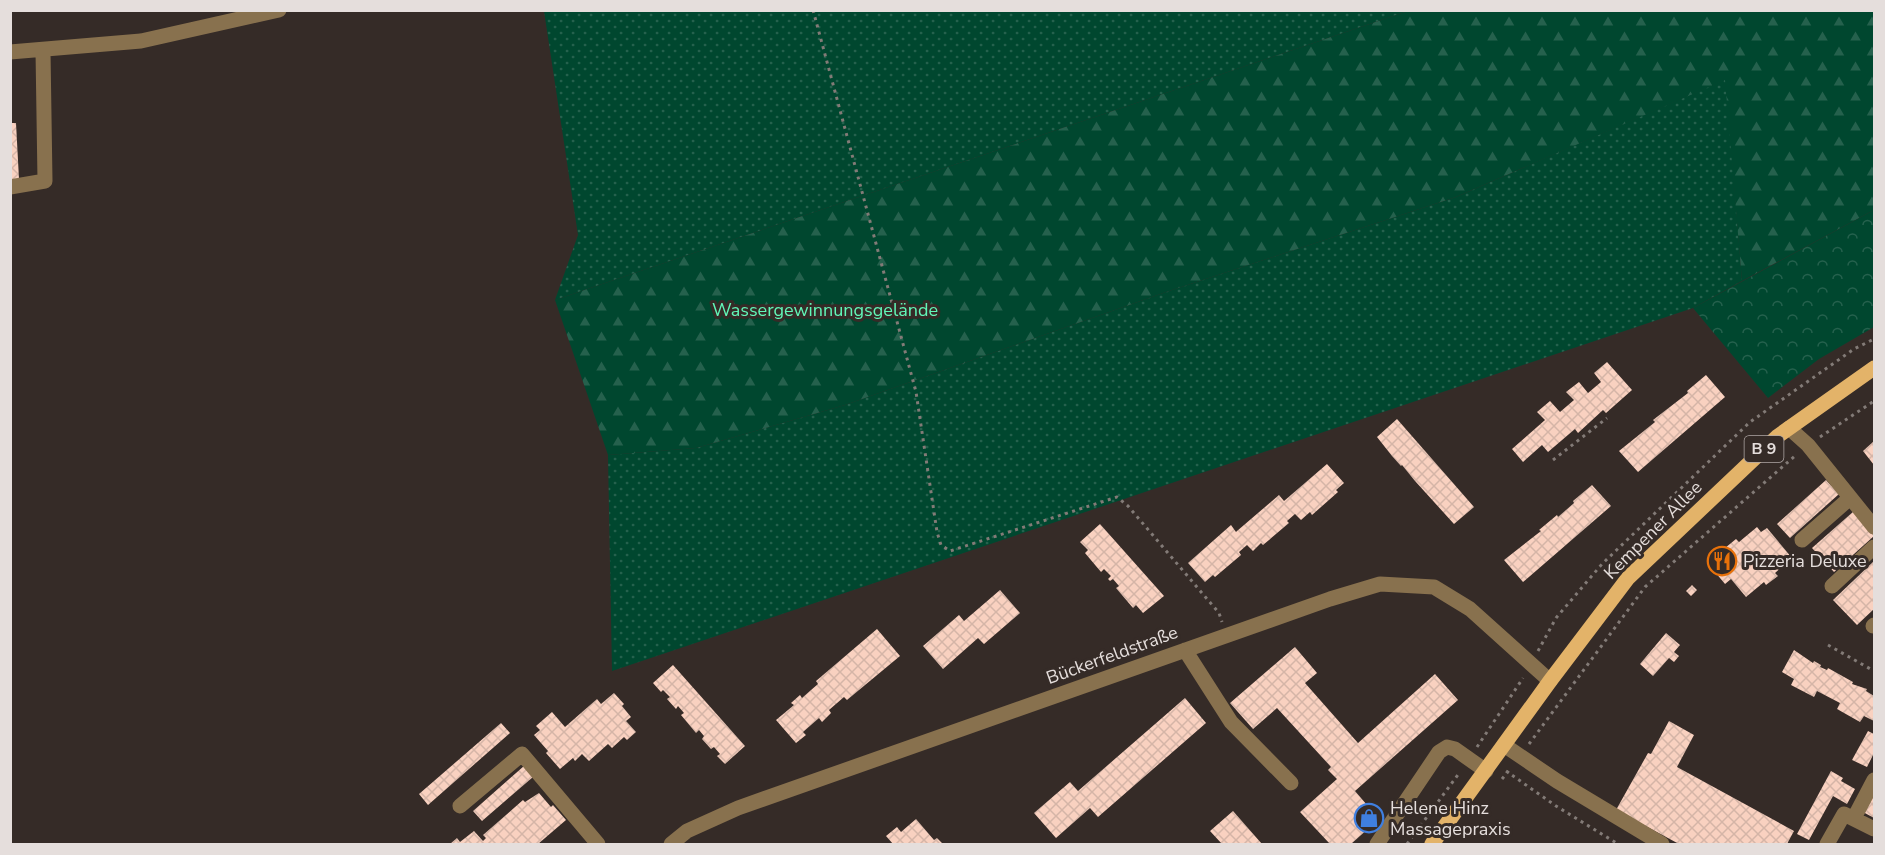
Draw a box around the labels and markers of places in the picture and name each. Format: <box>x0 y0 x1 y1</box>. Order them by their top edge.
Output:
restaurant icon: Pizzeria Deluxe <box>1706 545 1738 577</box>
place label: Pizzeria Deluxe <box>1743 549 1867 573</box>
place label: Helene Hinz Massagepraxis <box>1390 796 1511 841</box>
shop icon: Helene Hinz Massagepraxis <box>1353 802 1385 834</box>

